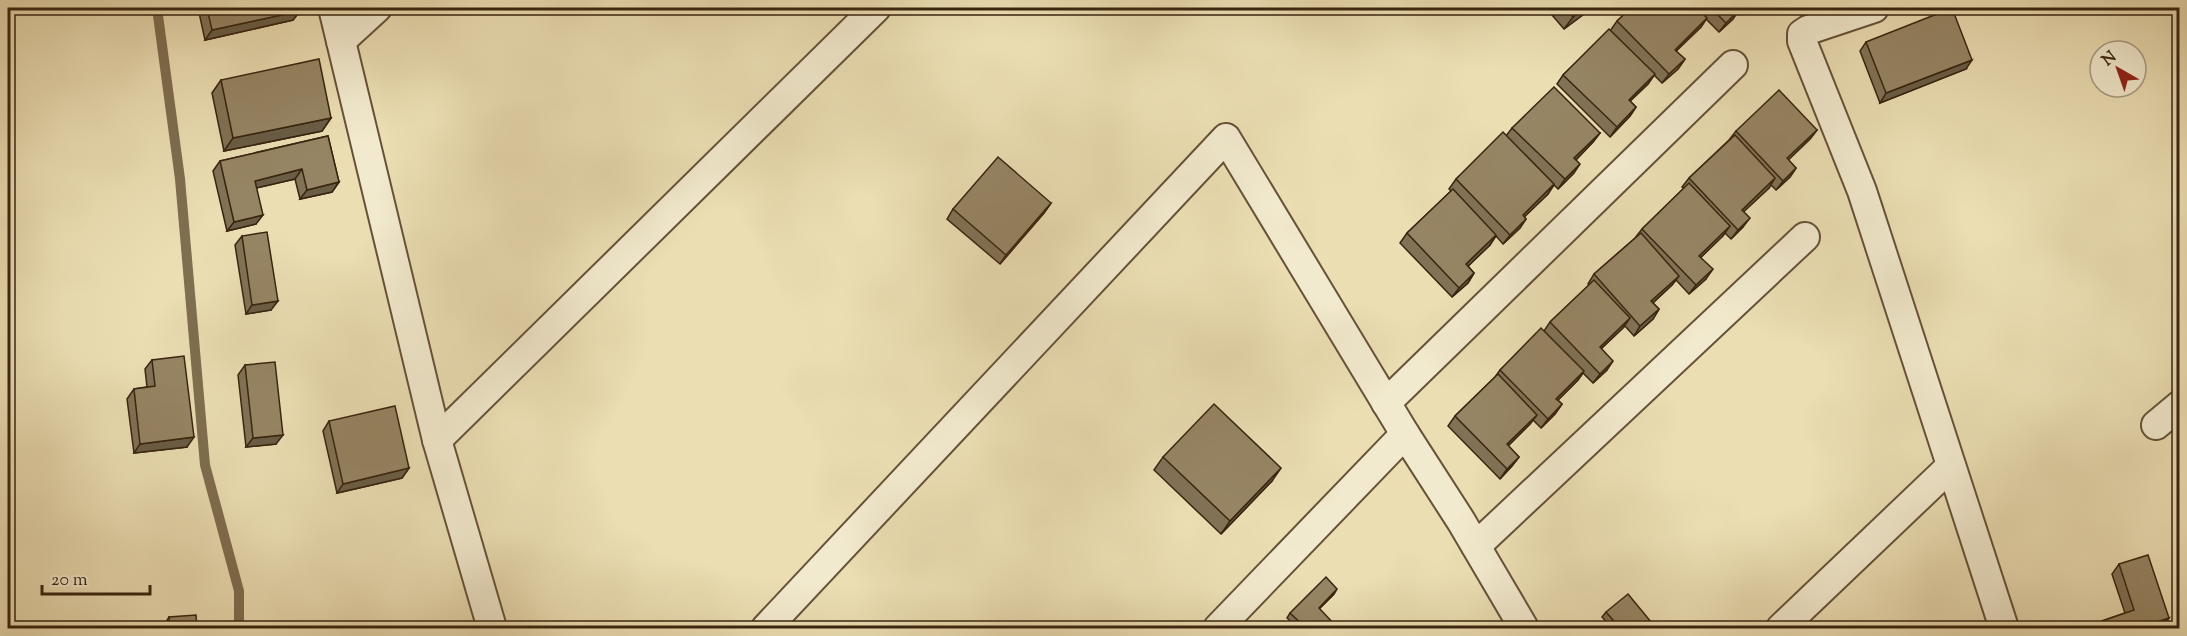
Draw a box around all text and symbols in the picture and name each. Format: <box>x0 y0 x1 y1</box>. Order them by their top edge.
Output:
north arrow <box>2088 39 2148 99</box>
text: N <box>2098 46 2122 72</box>
scale bar <box>42 558 150 596</box>
text: 20 m <box>51 568 88 594</box>

